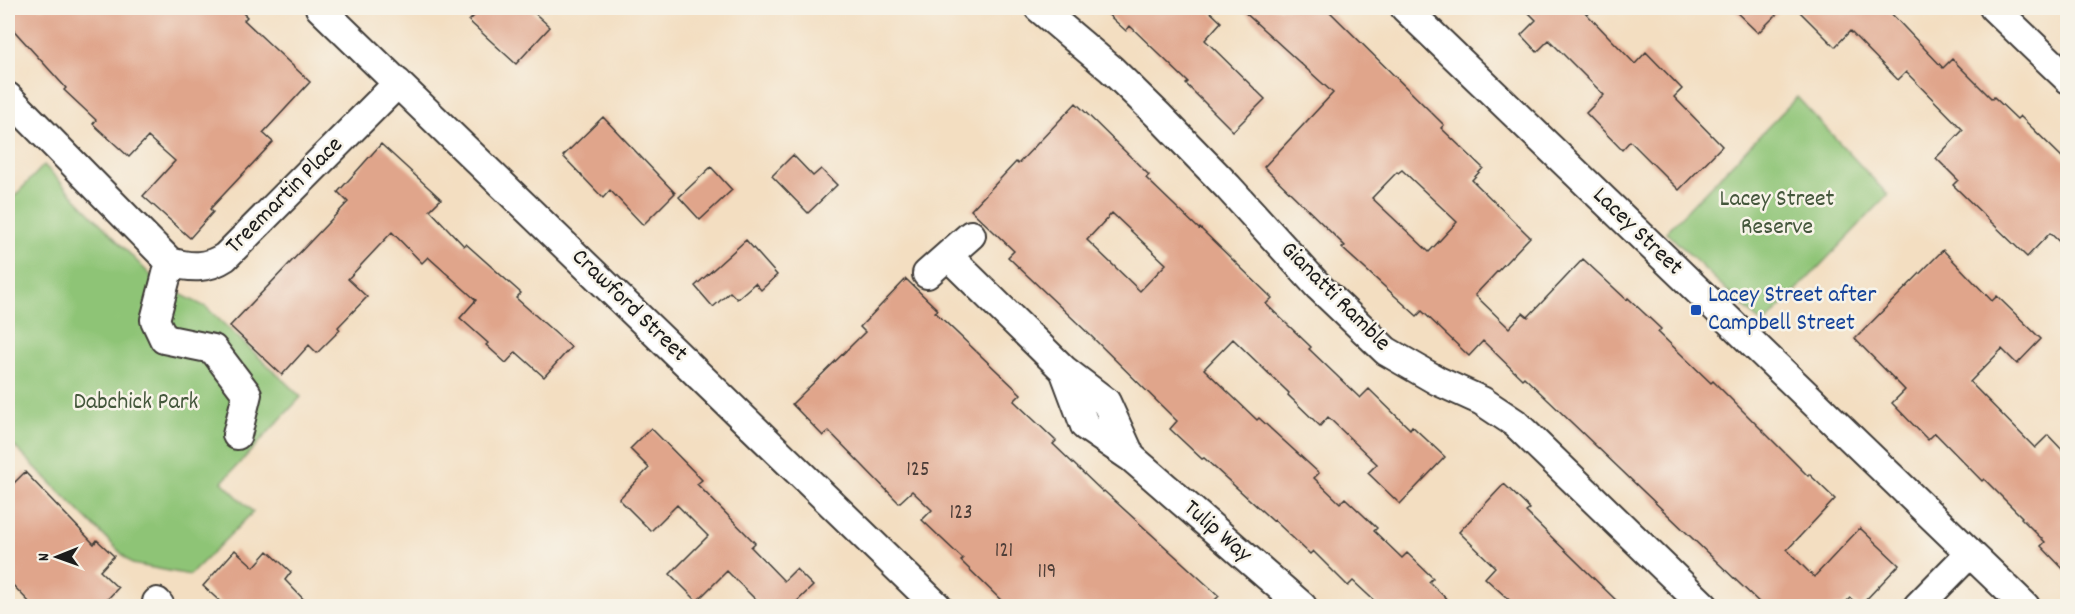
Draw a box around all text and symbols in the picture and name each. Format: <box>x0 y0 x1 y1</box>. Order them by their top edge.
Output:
street label: Treemartin Place <box>218 129 352 263</box>
street label: Lacey Street <box>1584 180 1690 284</box>
park label: Lacey Street Reserve <box>1720 183 1835 245</box>
street label: Gianatti Ramble <box>1272 234 1398 360</box>
street label: Crawford Street <box>563 241 695 371</box>
place label: Lacey Street after Campbell Street <box>1708 279 1876 341</box>
marker: Lacey Street after Campbell Street <box>1689 303 1703 317</box>
park label: Dabchick Park <box>74 386 198 420</box>
house number: 125 <box>906 456 930 486</box>
street label: Tulip Way <box>1175 492 1260 572</box>
house number: 123 <box>949 499 973 529</box>
north arrow <box>27 527 87 587</box>
house number: 121 <box>995 537 1013 567</box>
text: N <box>33 553 56 561</box>
house number: 119 <box>1038 558 1056 588</box>

